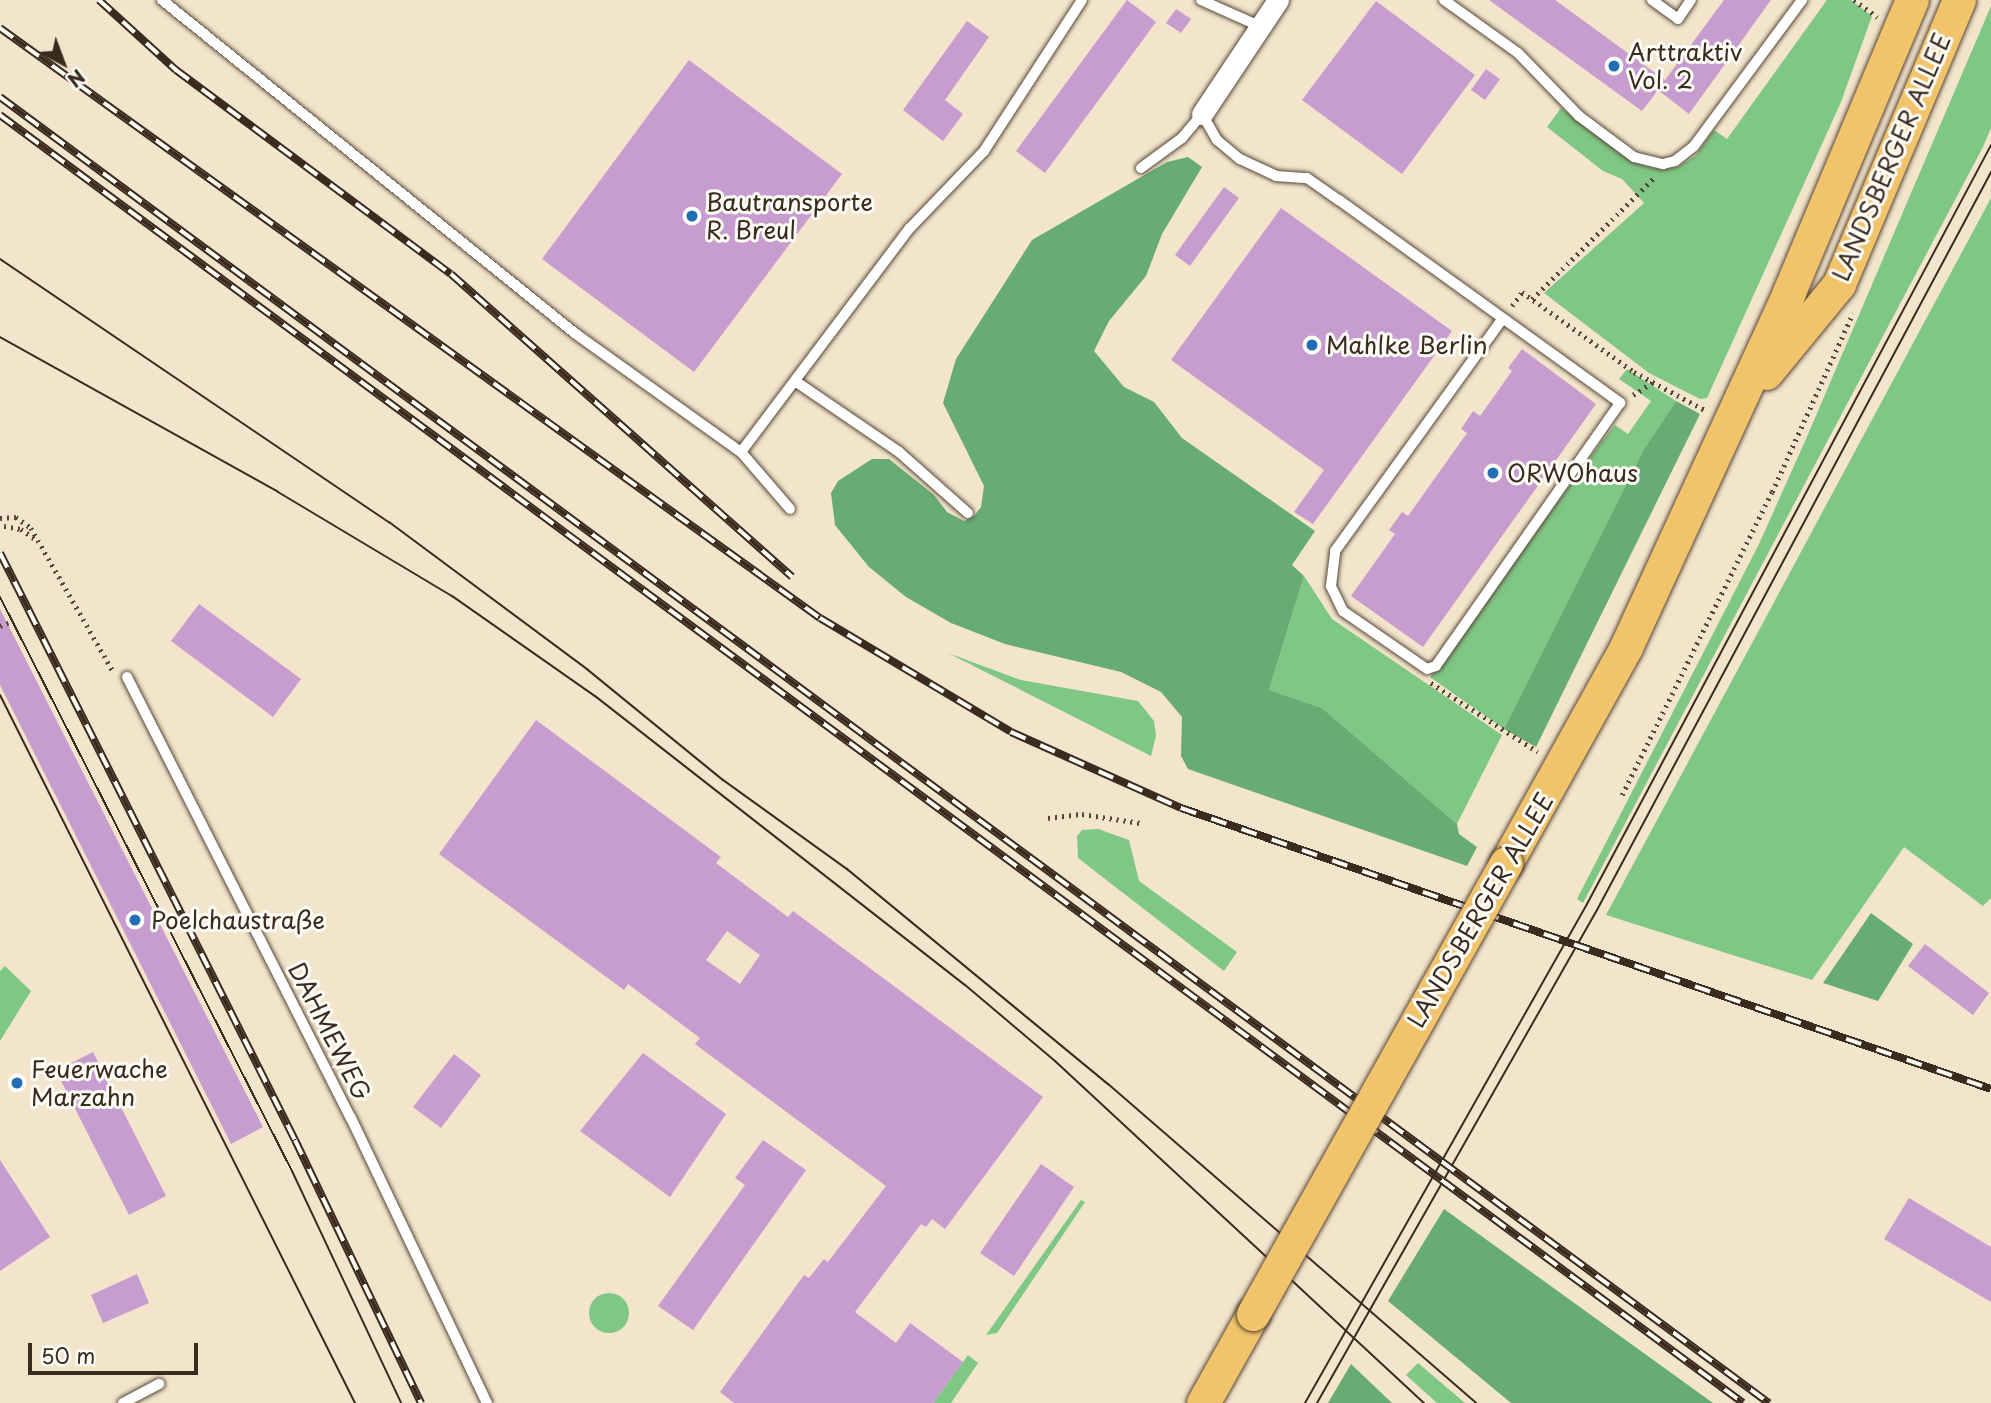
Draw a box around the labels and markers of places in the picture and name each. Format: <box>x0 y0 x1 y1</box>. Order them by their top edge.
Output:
place label: Arttraktiv Vol. 2 <box>1628 38 1742 94</box>
marker: Arttraktiv Vol. 2 <box>1606 58 1622 74</box>
place label: Bautransporte R. Breul <box>706 188 873 244</box>
marker: Bautransporte R. Breul <box>684 208 700 224</box>
place label: Mahlke Berlin <box>1326 331 1489 359</box>
marker: Mahlke Berlin <box>1304 337 1320 353</box>
place label: ORWOhaus <box>1507 459 1638 487</box>
marker: ORWOhaus <box>1485 465 1501 481</box>
place label: Poelchaustraße <box>151 906 325 934</box>
marker: Poelchaustraße <box>125 910 145 930</box>
place label: Feuerwache Marzahn <box>31 1055 168 1111</box>
marker: Feuerwache Marzahn <box>9 1075 25 1091</box>

